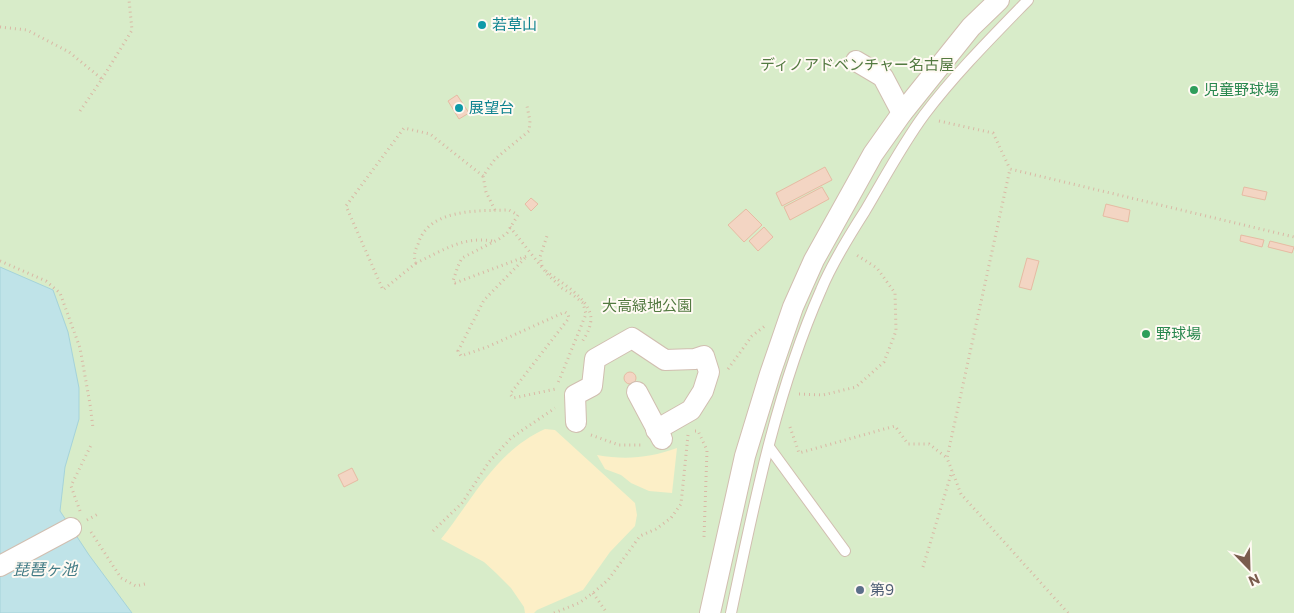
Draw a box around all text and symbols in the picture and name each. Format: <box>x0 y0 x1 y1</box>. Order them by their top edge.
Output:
place label: 若草山 <box>492 15 537 33</box>
marker: 若草山 <box>476 19 488 31</box>
park label: ディノアドベンチャー名古屋 <box>760 55 954 73</box>
place label: 児童野球場 <box>1204 80 1279 98</box>
marker: 児童野球場 <box>1188 84 1200 96</box>
place label: 展望台 <box>469 98 514 116</box>
marker: 展望台 <box>453 102 465 114</box>
park label: 大高緑地公園 <box>602 296 692 314</box>
place label: 野球場 <box>1156 324 1201 342</box>
marker: 野球場 <box>1140 328 1152 340</box>
north arrow <box>1224 543 1274 593</box>
water label: 琵琶ヶ池 <box>13 559 79 578</box>
text: N <box>1246 571 1262 590</box>
place label: 第9 <box>870 580 894 598</box>
marker: 第9 <box>854 584 866 596</box>

